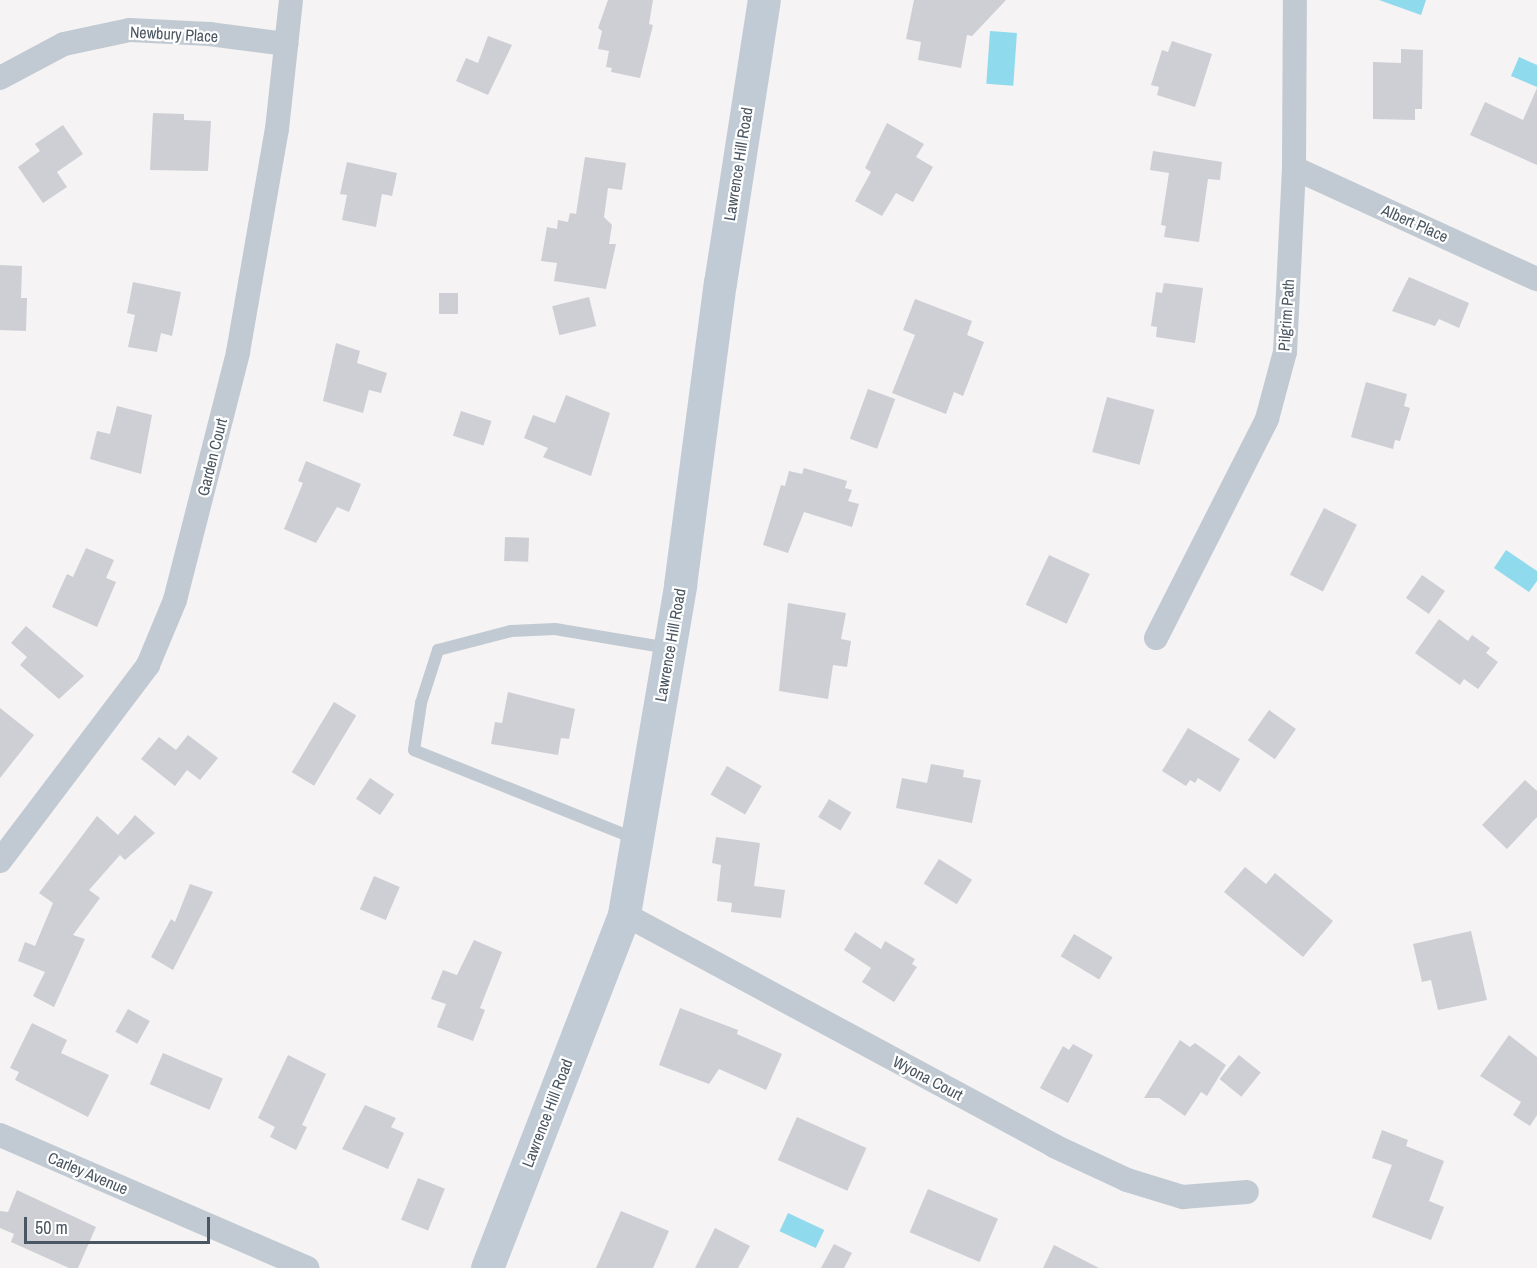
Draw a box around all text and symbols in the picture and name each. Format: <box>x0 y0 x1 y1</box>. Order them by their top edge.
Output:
street label: Newbury Place <box>129 22 219 46</box>
street label: Lawrence Hill Road <box>720 106 756 222</box>
street label: Albert Place <box>1379 200 1451 246</box>
street label: Pilgrim Path <box>1274 278 1298 352</box>
street label: Garden Court <box>193 416 231 498</box>
street label: Lawrence Hill Road <box>651 587 689 703</box>
street label: Wyona Court <box>890 1052 966 1104</box>
street label: Lawrence Hill Road <box>518 1056 576 1170</box>
street label: Carley Avenue <box>45 1147 131 1199</box>
scale bar <box>27 1205 213 1243</box>
text: 50 m <box>35 1215 68 1240</box>

